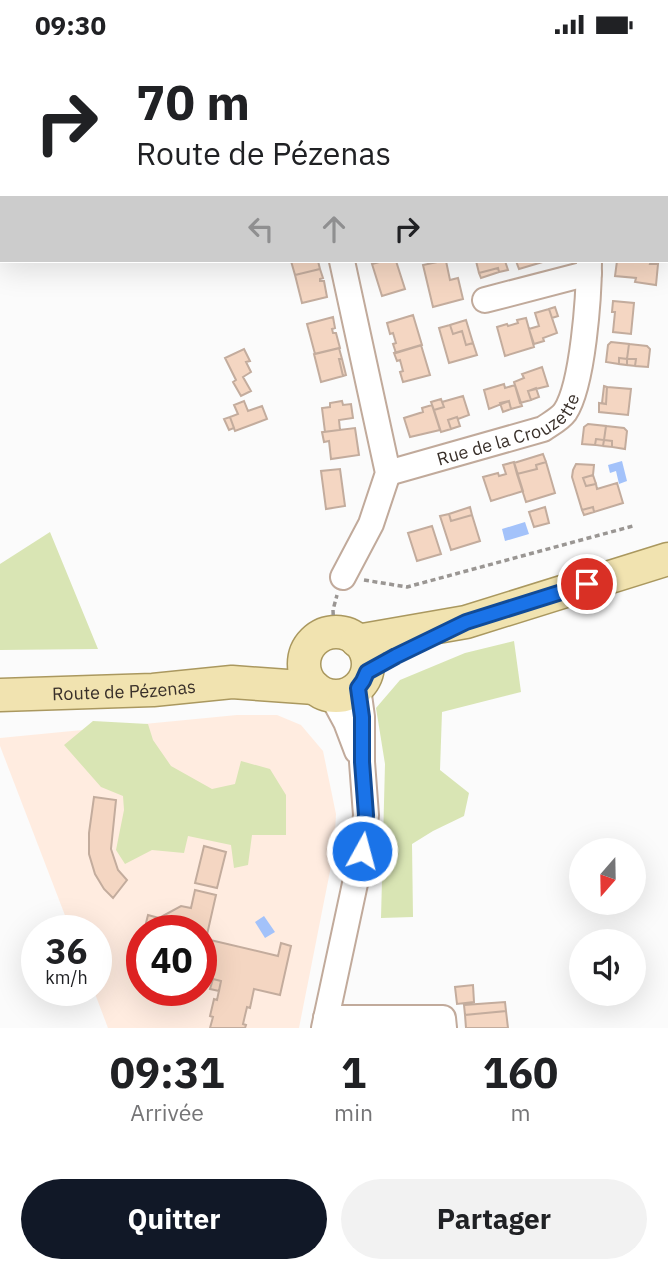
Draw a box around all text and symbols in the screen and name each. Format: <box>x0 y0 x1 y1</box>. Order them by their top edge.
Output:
text: 09:30 <box>35 8 106 42</box>
text: 70 m <box>136 70 250 133</box>
icon: right <box>21 77 112 168</box>
text: Route de Pézenas <box>136 132 391 174</box>
icon: left <box>242 210 280 248</box>
icon: ahead <box>315 210 353 248</box>
icon: right <box>388 210 426 248</box>
street label: Rue de la Crouzette <box>434 390 584 470</box>
pin <box>557 554 617 614</box>
icon: arrive <box>568 565 606 603</box>
street label: Route de Pézenas <box>52 674 197 705</box>
position arrow <box>325 814 399 888</box>
north arrow <box>569 838 646 915</box>
map controls <box>569 838 646 1006</box>
speed limit sign: 40 <box>126 915 217 1006</box>
text: 36 <box>45 928 88 974</box>
button: sound <box>569 929 646 1006</box>
text: km/h <box>45 966 88 989</box>
text: 09:31 <box>110 1045 224 1100</box>
text: 1 <box>341 1045 366 1100</box>
text: 160 <box>483 1045 558 1100</box>
text: Arrivée <box>130 1097 204 1127</box>
text: min <box>334 1097 373 1127</box>
text: m <box>510 1097 531 1127</box>
button: Quitter <box>21 1179 327 1259</box>
button: Partager <box>341 1179 647 1259</box>

